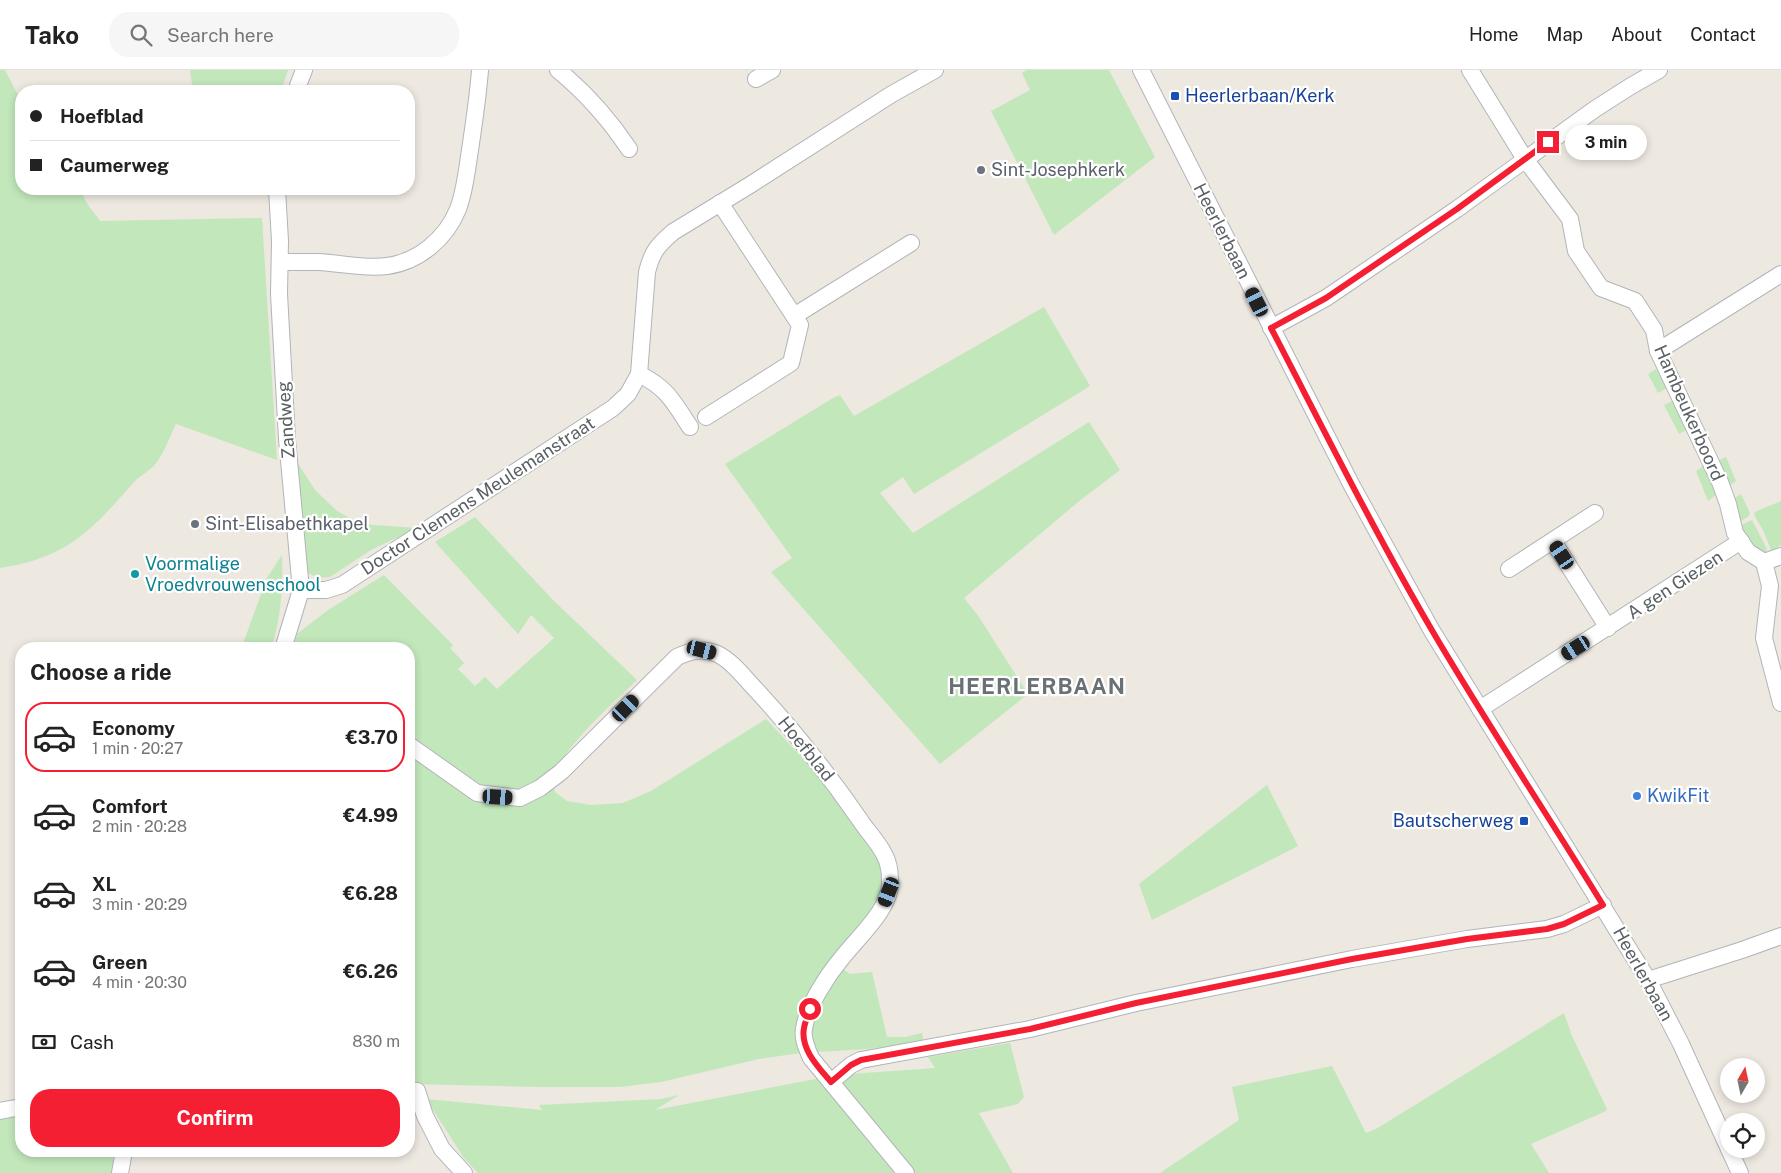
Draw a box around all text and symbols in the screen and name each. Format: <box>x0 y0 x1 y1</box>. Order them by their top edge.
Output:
search box <box>109 12 459 57</box>
text: Tako <box>25 21 79 49</box>
icon: search <box>127 21 155 49</box>
text: Search here <box>167 24 274 46</box>
text: Home <box>1469 24 1519 45</box>
text: Map <box>1547 24 1583 45</box>
text: About <box>1611 24 1662 45</box>
text: Contact <box>1690 24 1756 45</box>
place label: Heerlerbaan/Kerk <box>1185 85 1335 106</box>
marker: Heerlerbaan/Kerk <box>1169 90 1181 102</box>
text: Hoefblad <box>60 105 144 127</box>
callout: 3 min <box>1566 124 1648 160</box>
route end <box>1537 131 1559 153</box>
text: 3 min <box>1585 133 1627 152</box>
text: Caumerweg <box>60 154 169 176</box>
place label: Sint-Josephkerk <box>991 159 1125 180</box>
marker: Sint-Josephkerk <box>975 164 987 176</box>
street label: Heerlerbaan <box>1189 180 1255 282</box>
car <box>1243 285 1270 319</box>
street label: Hambeukerboord <box>1650 342 1729 484</box>
street label: Zandweg <box>272 380 299 460</box>
street label: Doctor Clemens Meulemanstraat <box>357 412 598 579</box>
place label: Sint-Elisabethkapel <box>205 513 369 534</box>
marker: Sint-Elisabethkapel <box>189 518 201 530</box>
car <box>1547 538 1576 572</box>
street label: A gen Giezen <box>1623 546 1727 623</box>
place label: Voormalige Vroedvrouwenschool <box>145 553 321 595</box>
marker: Voormalige Vroedvrouwenschool <box>129 568 141 580</box>
car <box>1559 634 1592 662</box>
car <box>685 639 718 661</box>
text: Choose a ride <box>30 659 172 685</box>
district label: HEERLERBAAN <box>948 673 1126 699</box>
car <box>610 692 641 724</box>
street label: Hoefblad <box>774 712 839 785</box>
icon: car <box>32 715 77 760</box>
text: Economy <box>92 717 175 739</box>
text: €3.70 <box>345 726 398 748</box>
text: 1 min · 20:27 <box>92 739 183 758</box>
place label: KwikFit <box>1647 785 1709 806</box>
car <box>482 789 513 805</box>
marker: KwikFit <box>1631 790 1643 802</box>
icon: car <box>32 793 77 838</box>
text: Comfort <box>92 795 168 817</box>
text: €4.99 <box>343 804 398 826</box>
place label: Bautscherweg <box>1393 810 1514 831</box>
marker: Bautscherweg <box>1518 815 1530 827</box>
text: 2 min · 20:28 <box>92 817 187 836</box>
icon: car <box>32 871 77 916</box>
text: XL <box>92 873 117 895</box>
car <box>876 875 901 909</box>
text: €6.28 <box>343 882 398 904</box>
text: 3 min · 20:29 <box>92 895 187 914</box>
street label: Heerlerbaan <box>1609 923 1678 1024</box>
icon: car <box>32 949 77 994</box>
text: Green <box>92 951 147 973</box>
text: €6.26 <box>343 960 398 982</box>
text: 4 min · 20:30 <box>92 973 187 992</box>
route start <box>799 998 821 1020</box>
icon: cash <box>30 1028 58 1056</box>
text: Cash <box>70 1031 114 1053</box>
text: 830 m <box>352 1032 400 1051</box>
north arrow <box>1720 1058 1765 1102</box>
map controls <box>1720 1058 1765 1158</box>
button: Confirm <box>30 1089 400 1147</box>
button: locate <box>1720 1113 1765 1158</box>

